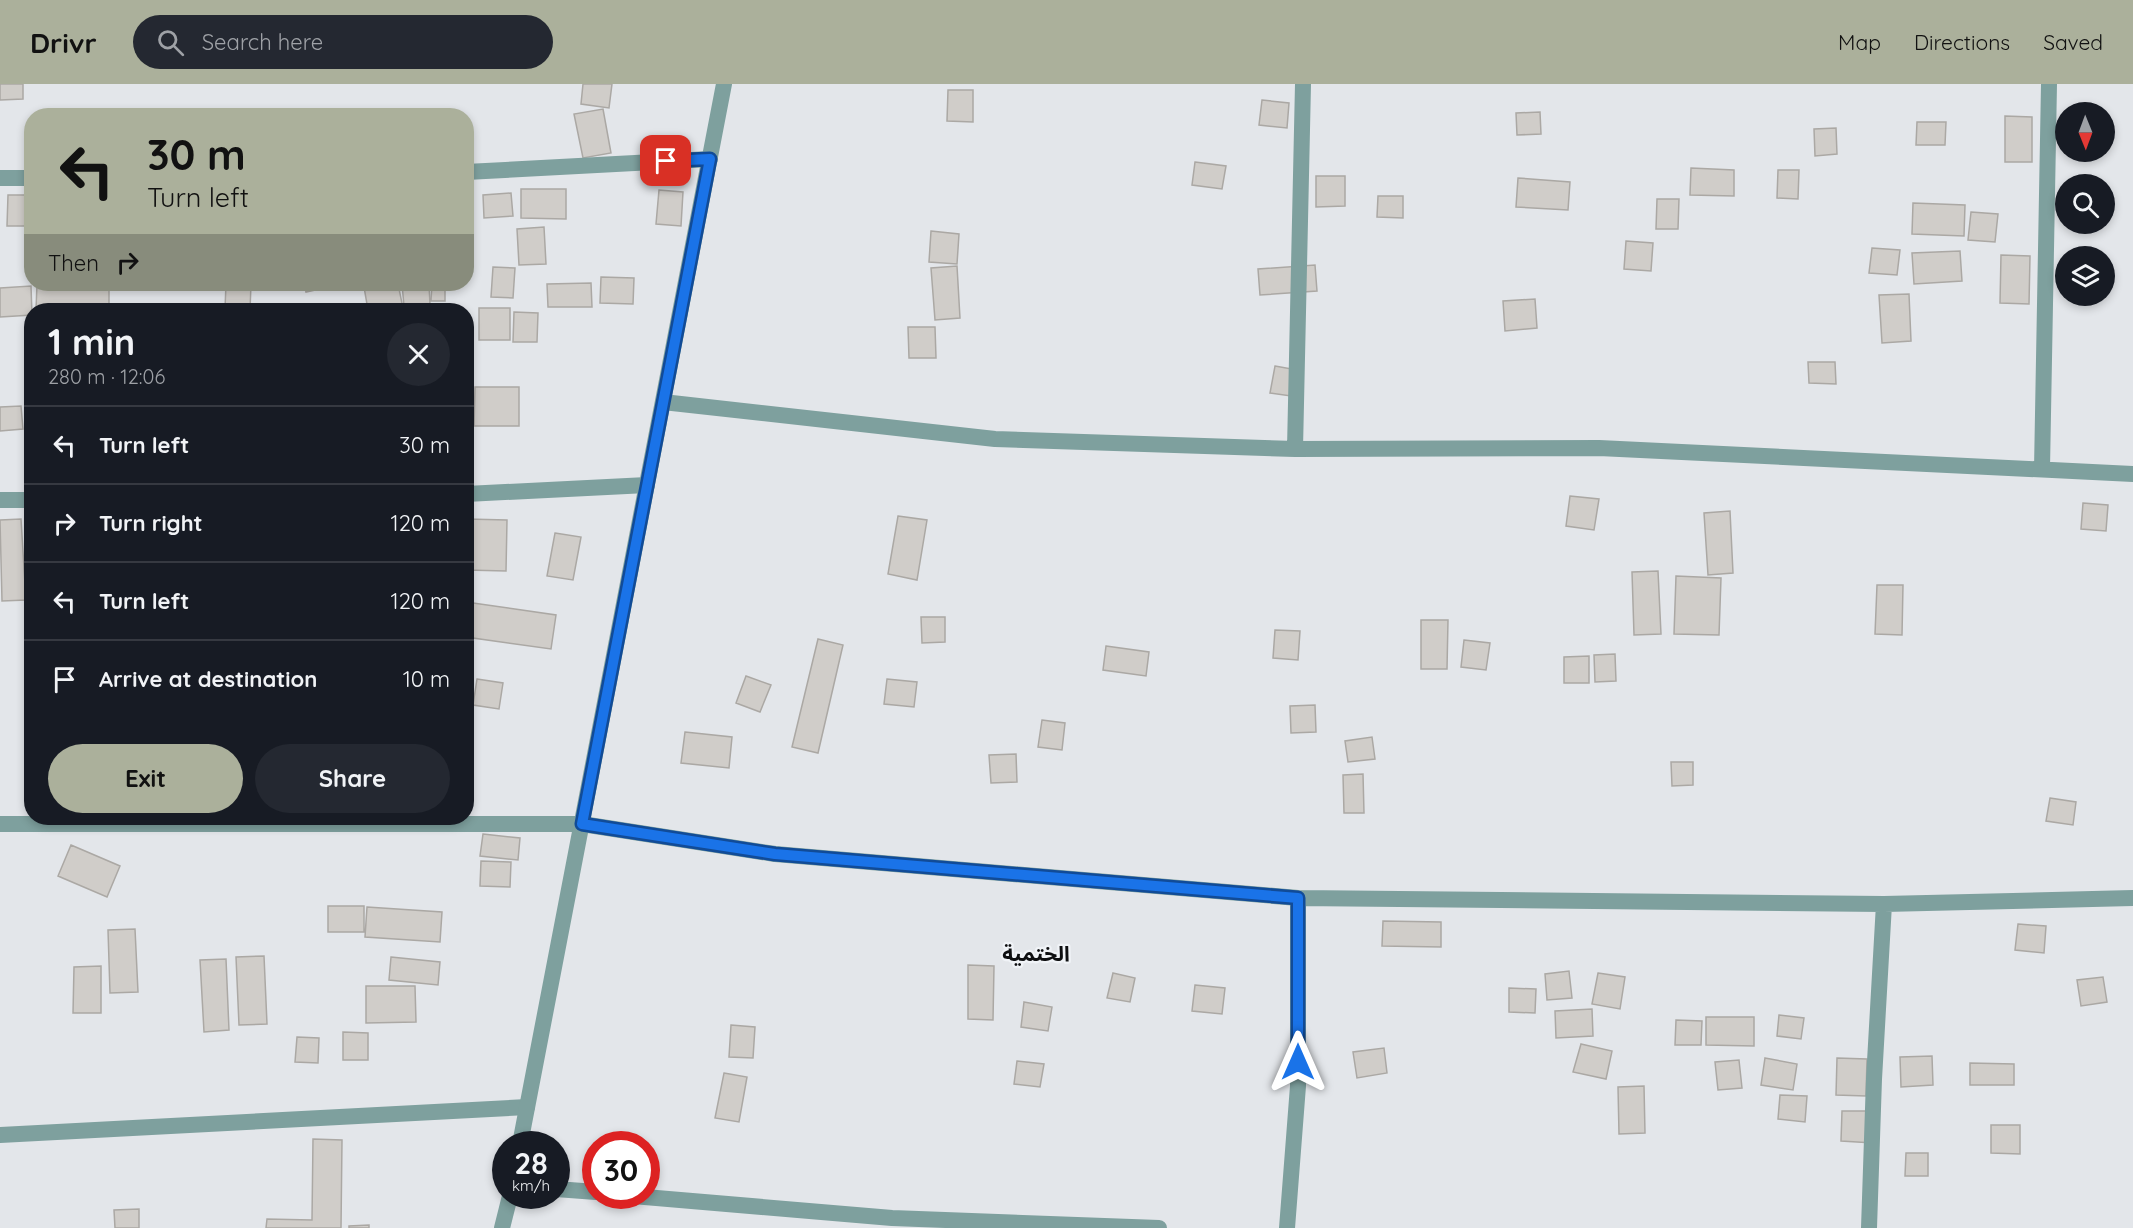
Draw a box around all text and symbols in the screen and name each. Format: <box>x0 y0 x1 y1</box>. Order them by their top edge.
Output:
search box <box>133 15 553 69</box>
text: Drivr <box>30 25 97 60</box>
icon: search <box>154 26 187 59</box>
text: Search here <box>202 28 323 56</box>
text: Map <box>1838 29 1881 55</box>
text: Directions <box>1914 29 2010 55</box>
text: Saved <box>2043 29 2103 55</box>
north arrow <box>2055 102 2115 162</box>
map controls <box>2055 102 2115 306</box>
text: 30 m <box>147 128 246 181</box>
icon: left <box>48 132 126 210</box>
pin <box>640 135 691 186</box>
icon: arrive <box>649 144 682 177</box>
button: search <box>2055 174 2115 234</box>
text: Turn left <box>147 180 249 214</box>
icon: right <box>111 246 144 279</box>
button: layers <box>2055 246 2115 306</box>
text: Then <box>48 249 99 277</box>
text: 1 min <box>48 319 135 364</box>
button: close <box>387 323 450 386</box>
text: 280 m · 12:06 <box>48 364 165 389</box>
icon: left <box>48 429 81 462</box>
text: Turn left <box>99 431 189 459</box>
text: 30 m <box>399 431 450 459</box>
icon: right <box>48 507 81 540</box>
text: Turn right <box>99 509 203 537</box>
text: 120 m <box>391 509 450 537</box>
icon: left <box>48 585 81 618</box>
text: Turn left <box>99 587 189 615</box>
text: 120 m <box>391 587 450 615</box>
icon: arrive <box>48 663 81 696</box>
text: Arrive at destination <box>99 665 317 693</box>
text: 10 m <box>403 665 450 693</box>
button: Exit <box>48 744 243 813</box>
button: Share <box>255 744 450 813</box>
district label: الختمية <box>1002 940 1070 966</box>
position arrow <box>1266 1030 1330 1094</box>
speed limit sign: 30 <box>582 1131 660 1209</box>
text: 28 <box>514 1144 548 1182</box>
text: km/h <box>512 1176 550 1195</box>

